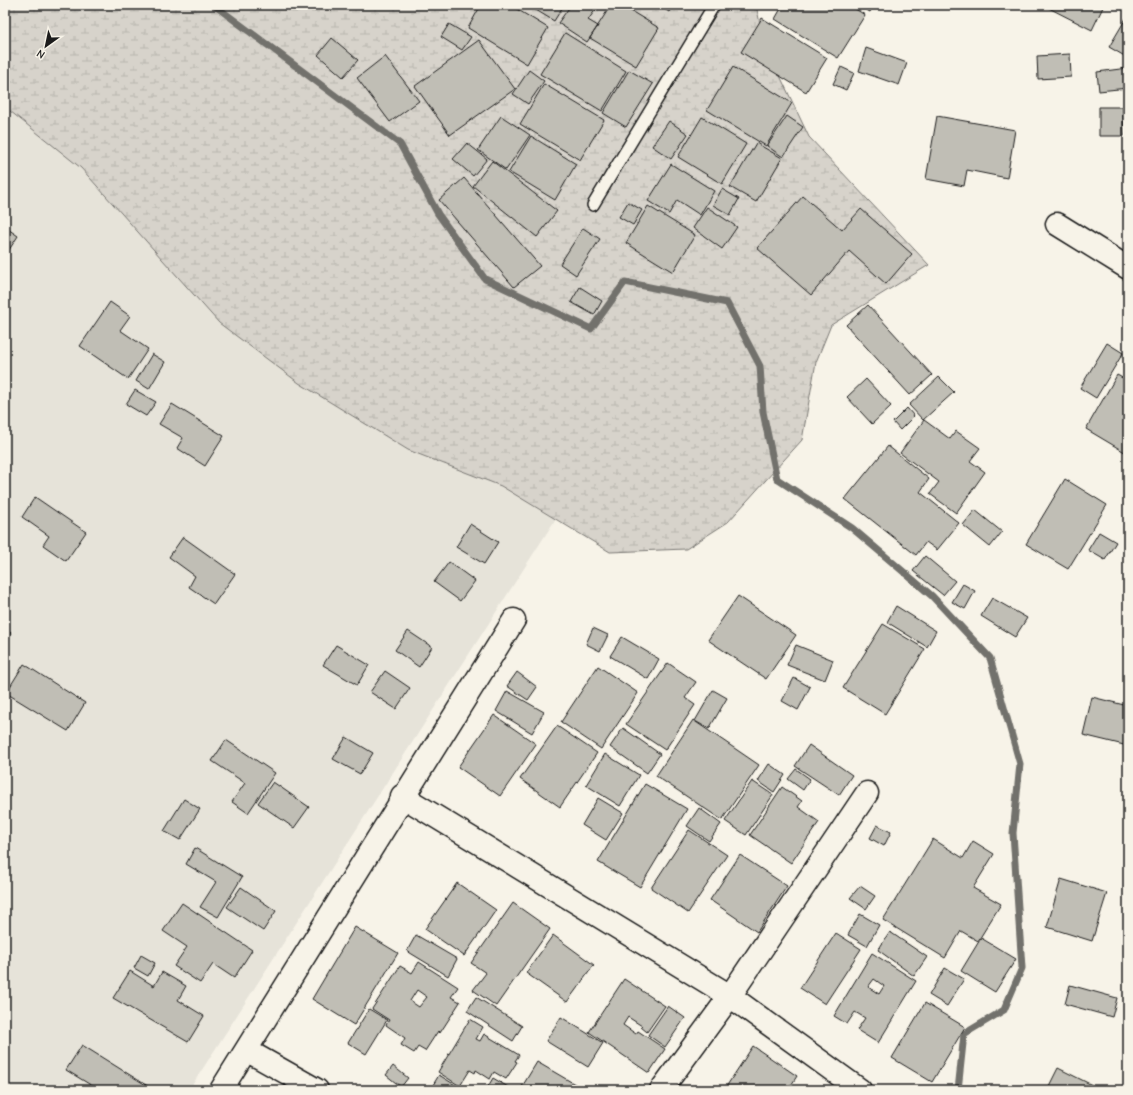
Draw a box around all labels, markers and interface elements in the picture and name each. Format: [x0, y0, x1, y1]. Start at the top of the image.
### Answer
north arrow [26, 26, 66, 66]
text: N [34, 47, 47, 61]

